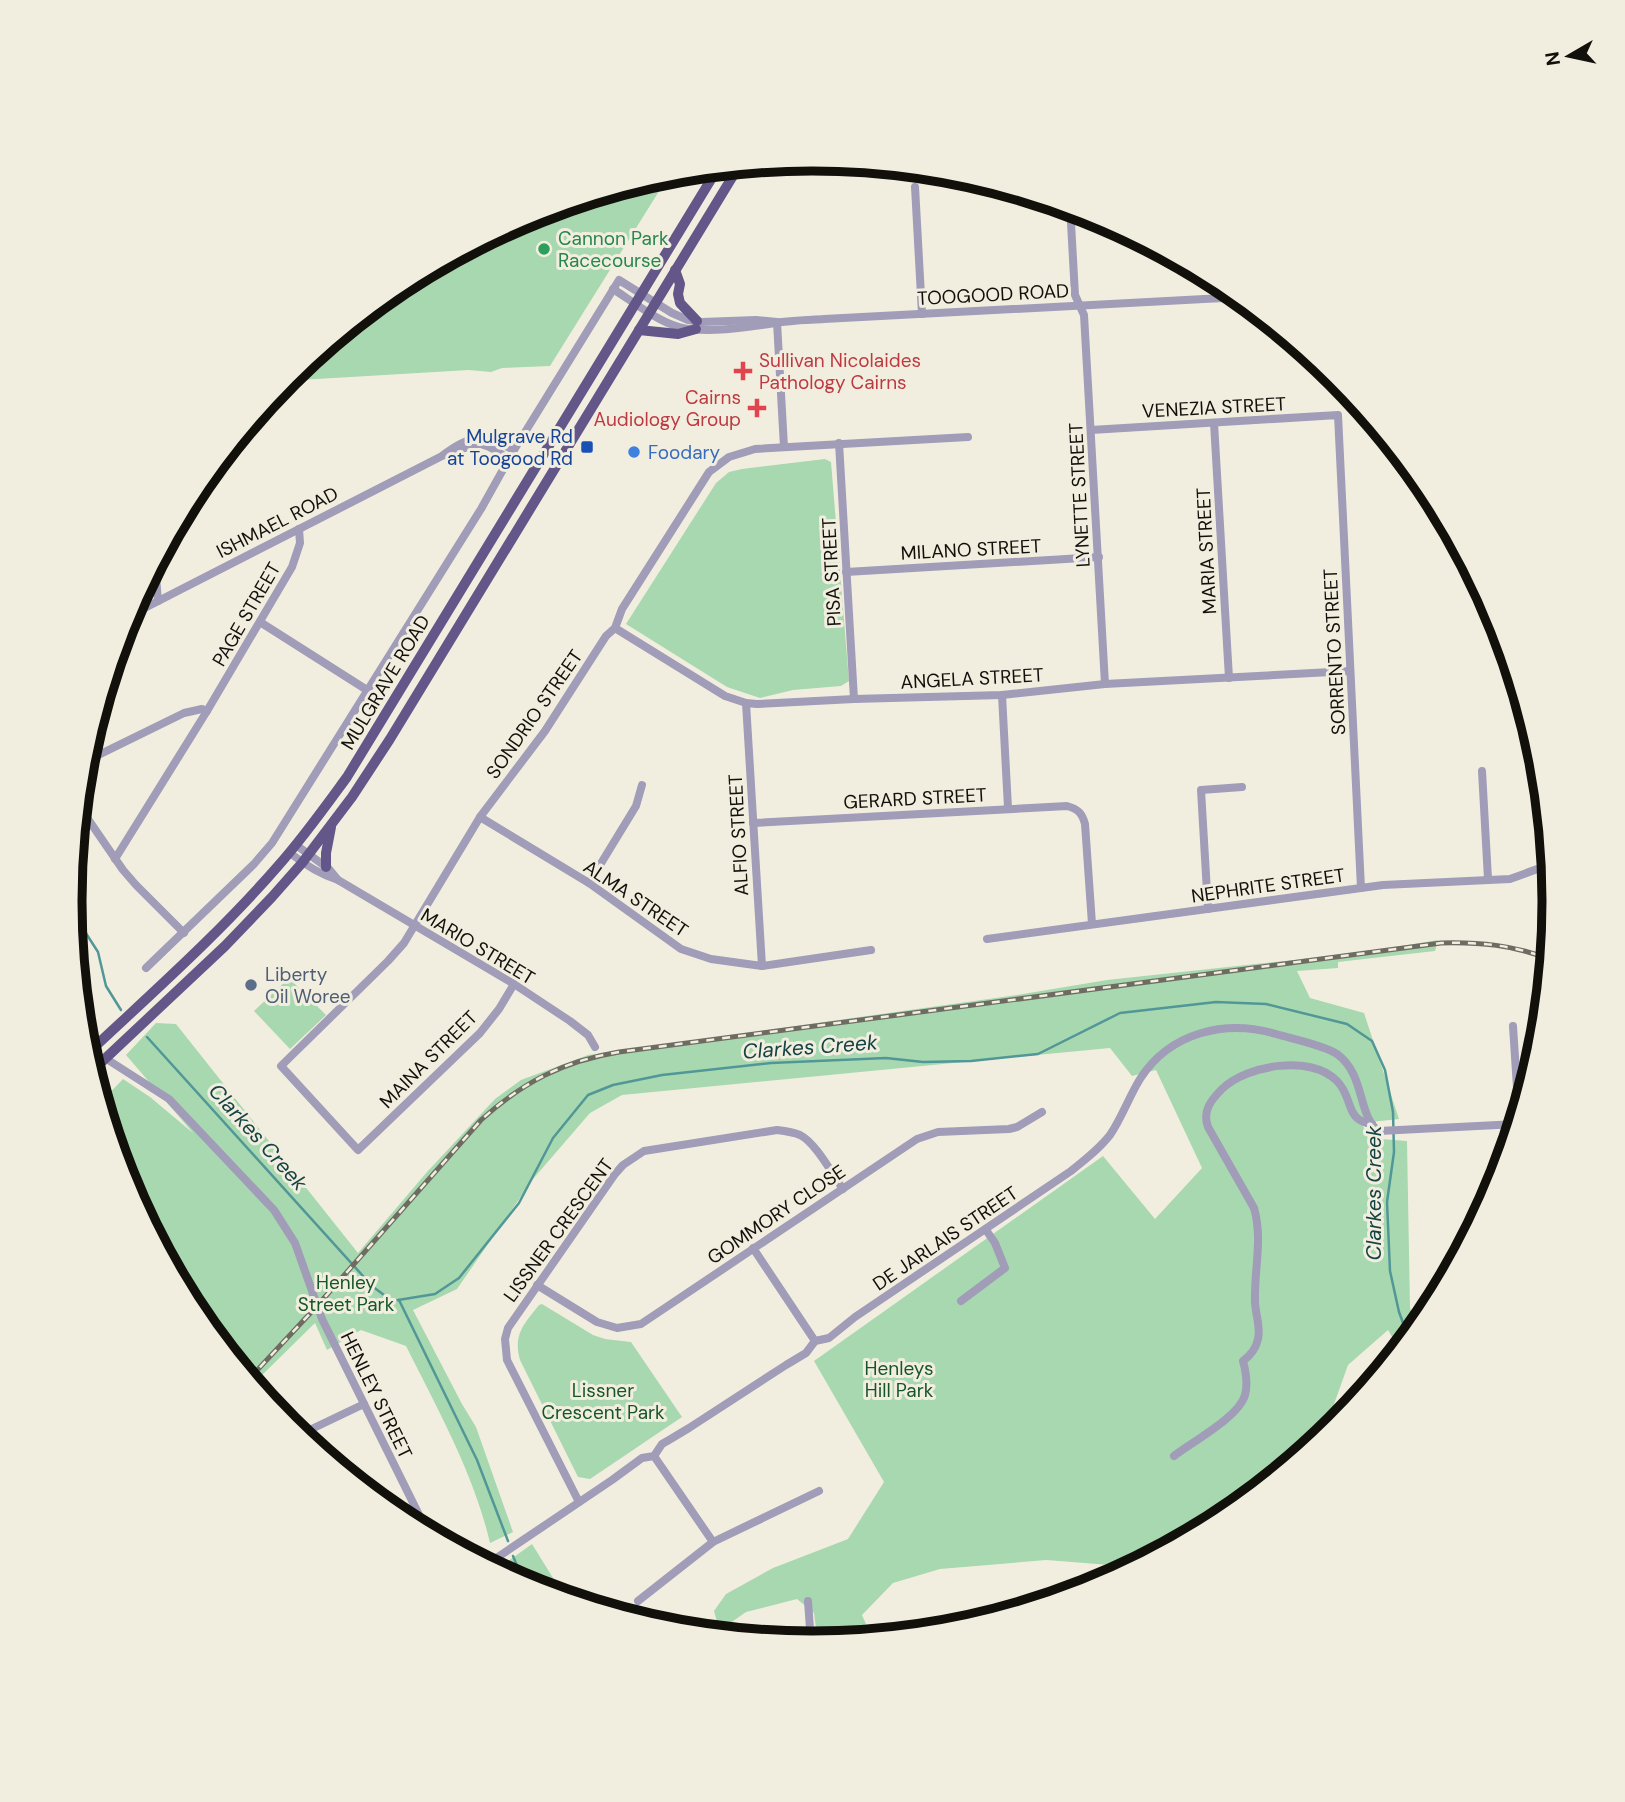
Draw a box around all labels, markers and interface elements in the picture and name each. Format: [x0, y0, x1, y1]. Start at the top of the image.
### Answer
north arrow [1534, 21, 1604, 91]
text: N [1539, 50, 1566, 67]
place label: Cannon Park Racecourse [558, 226, 669, 273]
marker: Cannon Park Racecourse [536, 241, 552, 257]
street label: TOOGOOD ROAD [916, 278, 1070, 311]
place label: Sullivan Nicolaides Pathology Cairns [759, 348, 921, 395]
marker: Sullivan Nicolaides Pathology Cairns [733, 361, 753, 381]
place label: Cairns Audiology Group [594, 385, 741, 432]
street label: VENEZIA STREET [1141, 391, 1287, 424]
marker: Cairns Audiology Group [747, 398, 767, 418]
street label: LYNETTE STREET [1063, 422, 1096, 568]
place label: Mulgrave Rd at Toogood Rd [447, 424, 573, 471]
marker: Mulgrave Rd at Toogood Rd [579, 439, 595, 455]
place label: Foodary [648, 440, 721, 465]
marker: Foodary [626, 444, 642, 460]
street label: ISHMAEL ROAD [212, 481, 342, 564]
street label: MARIA STREET [1191, 487, 1222, 615]
street label: PISA STREET [816, 517, 847, 627]
street label: MILANO STREET [900, 533, 1042, 566]
street label: PAGE STREET [207, 557, 286, 671]
street label: SORRENTO STREET [1318, 568, 1351, 736]
street label: MULGRAVE ROAD [335, 610, 436, 754]
street label: SONDRIO STREET [481, 645, 588, 784]
street label: ANGELA STREET [900, 662, 1045, 695]
street label: ALFIO STREET [723, 773, 754, 896]
street label: GERARD STREET [843, 782, 988, 815]
street label: ALMA STREET [579, 854, 693, 943]
street label: NEPHRITE STREET [1190, 862, 1347, 909]
street label: MARIO STREET [416, 903, 540, 991]
place label: Liberty Oil Woree [265, 962, 351, 1009]
marker: Liberty Oil Woree [243, 977, 259, 993]
street label: MAINA STREET [374, 1005, 483, 1114]
water label: Clarkes Creek [742, 1028, 879, 1066]
water label: Clarkes Creek [202, 1077, 314, 1197]
water label: Clarkes Creek [1360, 1125, 1388, 1261]
street label: LISSNER CRESCENT [498, 1153, 619, 1307]
street label: GOMMORY CLOSE [702, 1159, 850, 1270]
street label: DE JARLAIS STREET [868, 1180, 1023, 1296]
park label: Henley Street Park [298, 1270, 395, 1317]
street label: HENLEY STREET [335, 1328, 418, 1463]
park label: Henleys Hill Park [865, 1356, 934, 1403]
park label: Lissner Crescent Park [541, 1378, 665, 1425]

